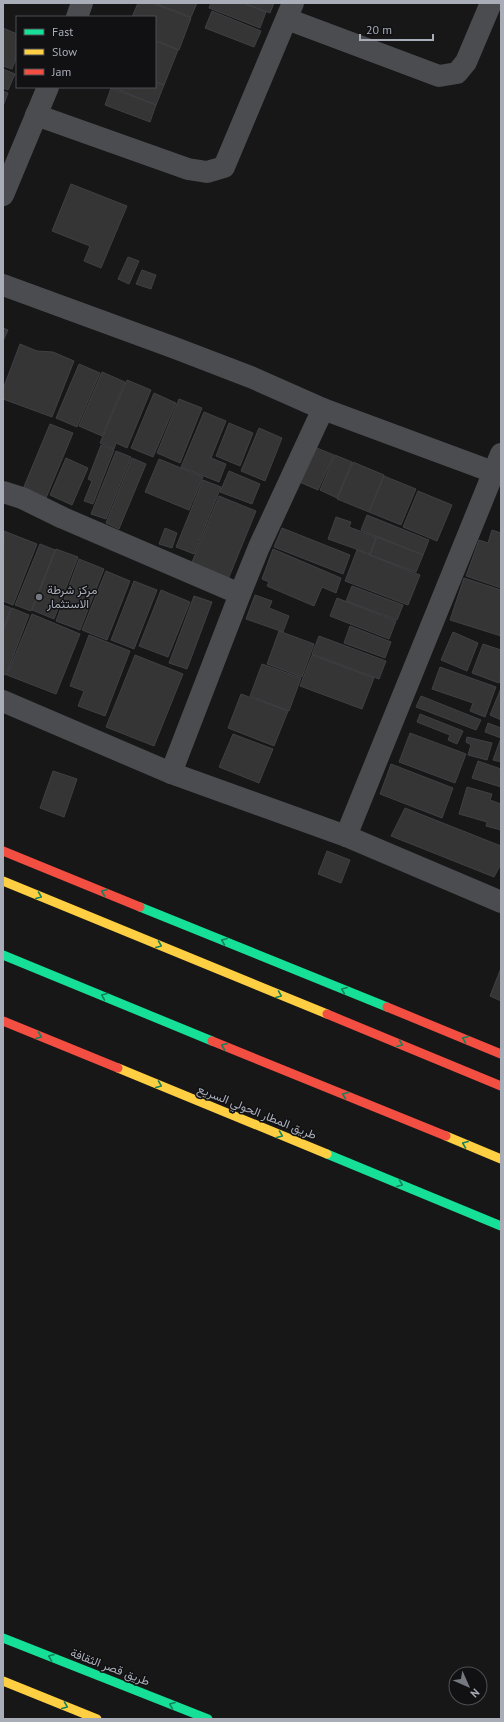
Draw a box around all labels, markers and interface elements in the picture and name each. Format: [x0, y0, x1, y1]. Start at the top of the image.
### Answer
legend [16, 16, 156, 88]
scale bar [360, 16, 433, 42]
text: 20 m [366, 22, 392, 37]
text: Fast [52, 24, 73, 39]
text: Slow [52, 44, 77, 59]
text: Jam [51, 64, 71, 79]
place label: مركز شرطة الاستثمار [46, 582, 97, 612]
marker: مركز شرطة الاستثمار [34, 592, 44, 602]
one-way arrow [100, 889, 108, 897]
one-way arrow [36, 891, 43, 899]
one-way arrow [221, 938, 229, 946]
one-way arrow [156, 941, 163, 949]
one-way arrow [341, 987, 349, 995]
one-way arrow [276, 990, 283, 998]
one-way arrow [100, 993, 107, 1001]
one-way arrow [36, 1031, 43, 1039]
one-way arrow [461, 1036, 469, 1044]
one-way arrow [396, 1040, 403, 1048]
one-way arrow [221, 1042, 228, 1050]
one-way arrow [156, 1081, 163, 1089]
street label: طريق المطار الحولي السريع [194, 1081, 319, 1145]
one-way arrow [341, 1091, 348, 1099]
one-way arrow [276, 1130, 283, 1138]
one-way arrow [461, 1140, 468, 1148]
one-way arrow [395, 1179, 403, 1187]
street label: طريق قصر الثقافة [68, 1644, 152, 1690]
one-way arrow [48, 1654, 55, 1662]
north arrow [448, 1666, 488, 1706]
text: N [468, 1686, 483, 1701]
one-way arrow [61, 1701, 69, 1709]
one-way arrow [169, 1701, 176, 1709]

